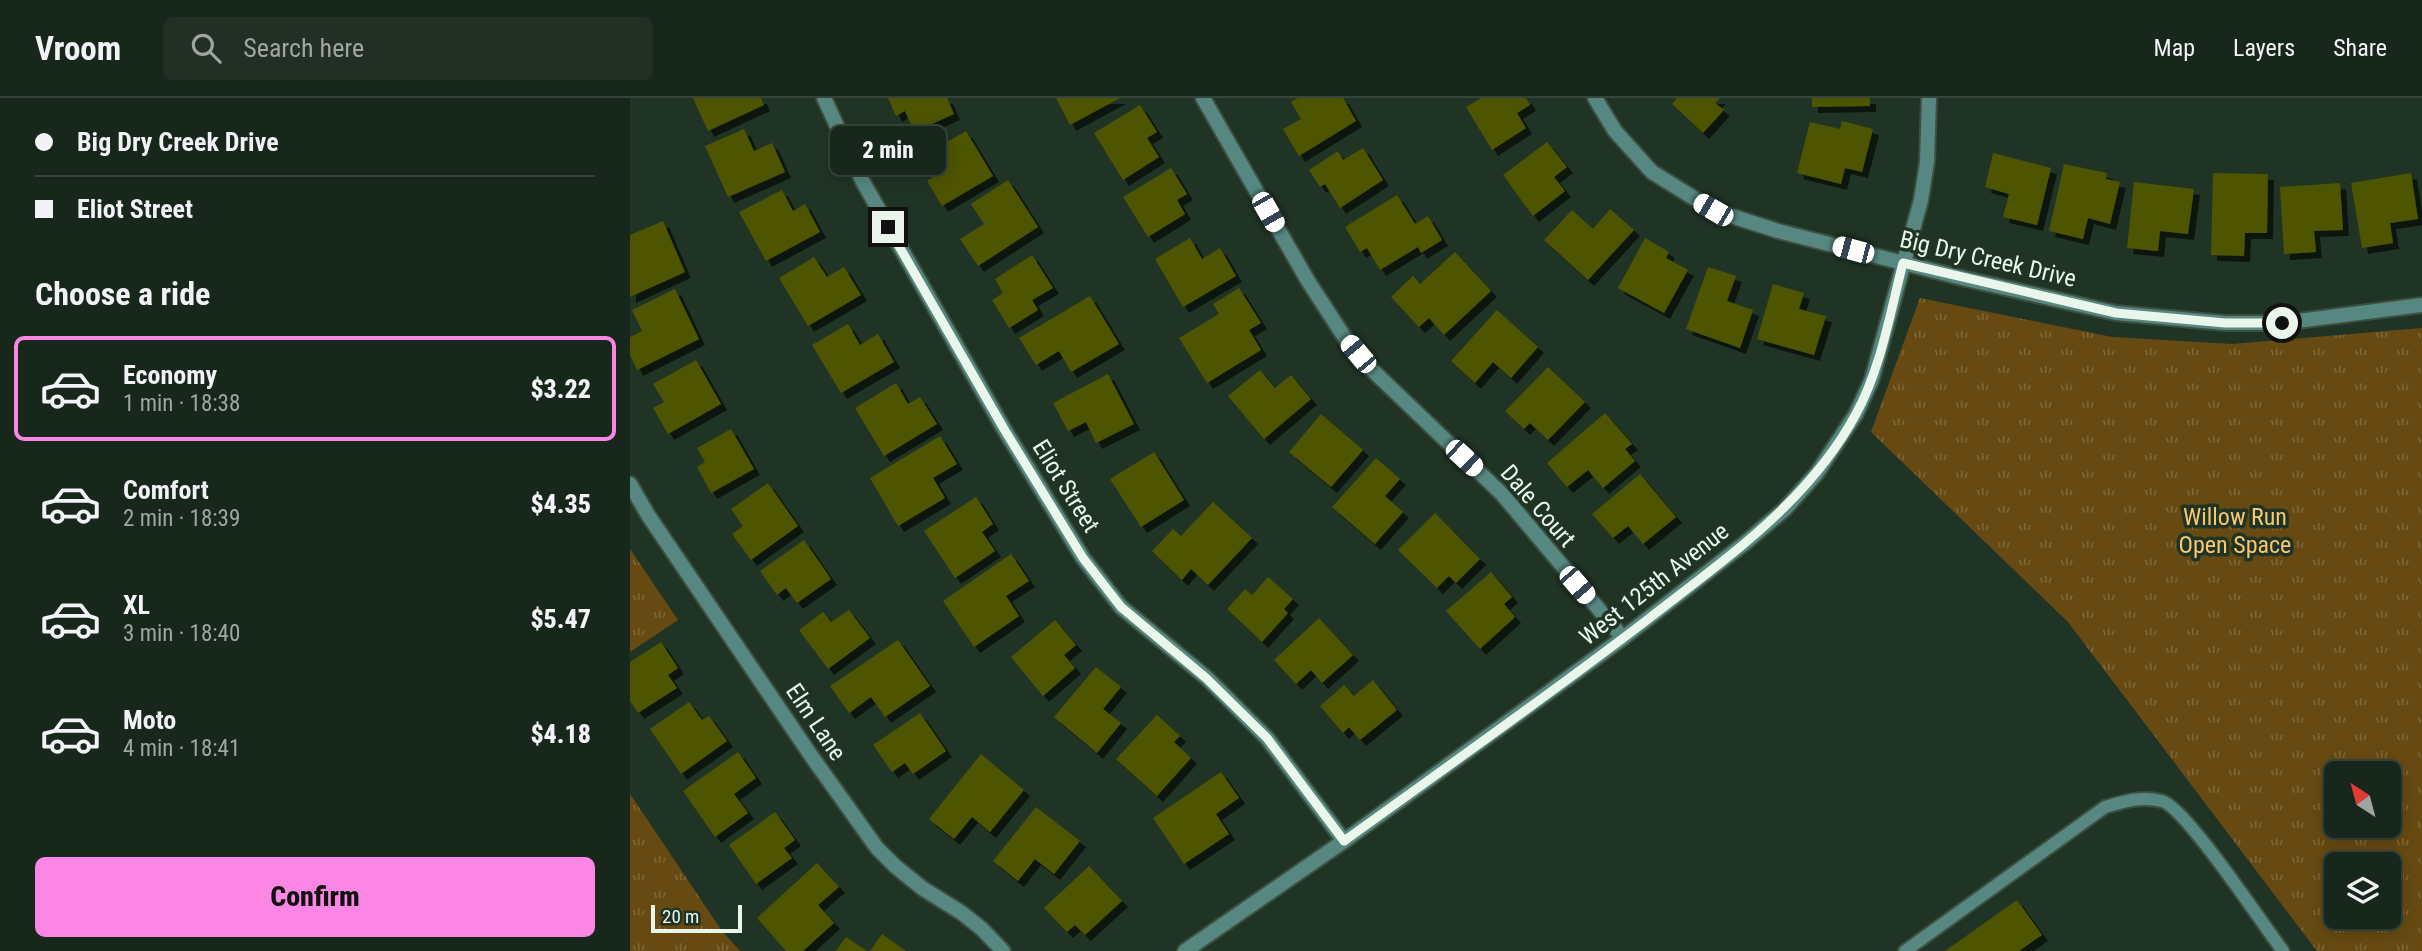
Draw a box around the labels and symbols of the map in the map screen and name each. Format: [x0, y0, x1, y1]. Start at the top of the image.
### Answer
callout: 2 min [830, 125, 946, 174]
car [1249, 189, 1288, 235]
car [1690, 190, 1737, 230]
route end [872, 211, 904, 243]
street label: Big Dry Creek Drive [1897, 225, 2079, 293]
car [1830, 234, 1877, 266]
route start [2266, 307, 2298, 339]
car [1337, 331, 1380, 377]
street label: Eliot Street [1027, 435, 1105, 537]
car [1442, 436, 1487, 480]
street label: Dale Court [1495, 459, 1581, 553]
park label: Willow Run Open Space [2179, 503, 2291, 559]
street label: West 125th Avenue [1574, 517, 1734, 651]
car [1556, 562, 1599, 608]
street label: Elm Lane [780, 678, 852, 766]
north arrow [2324, 761, 2401, 838]
scale bar [651, 902, 742, 934]

